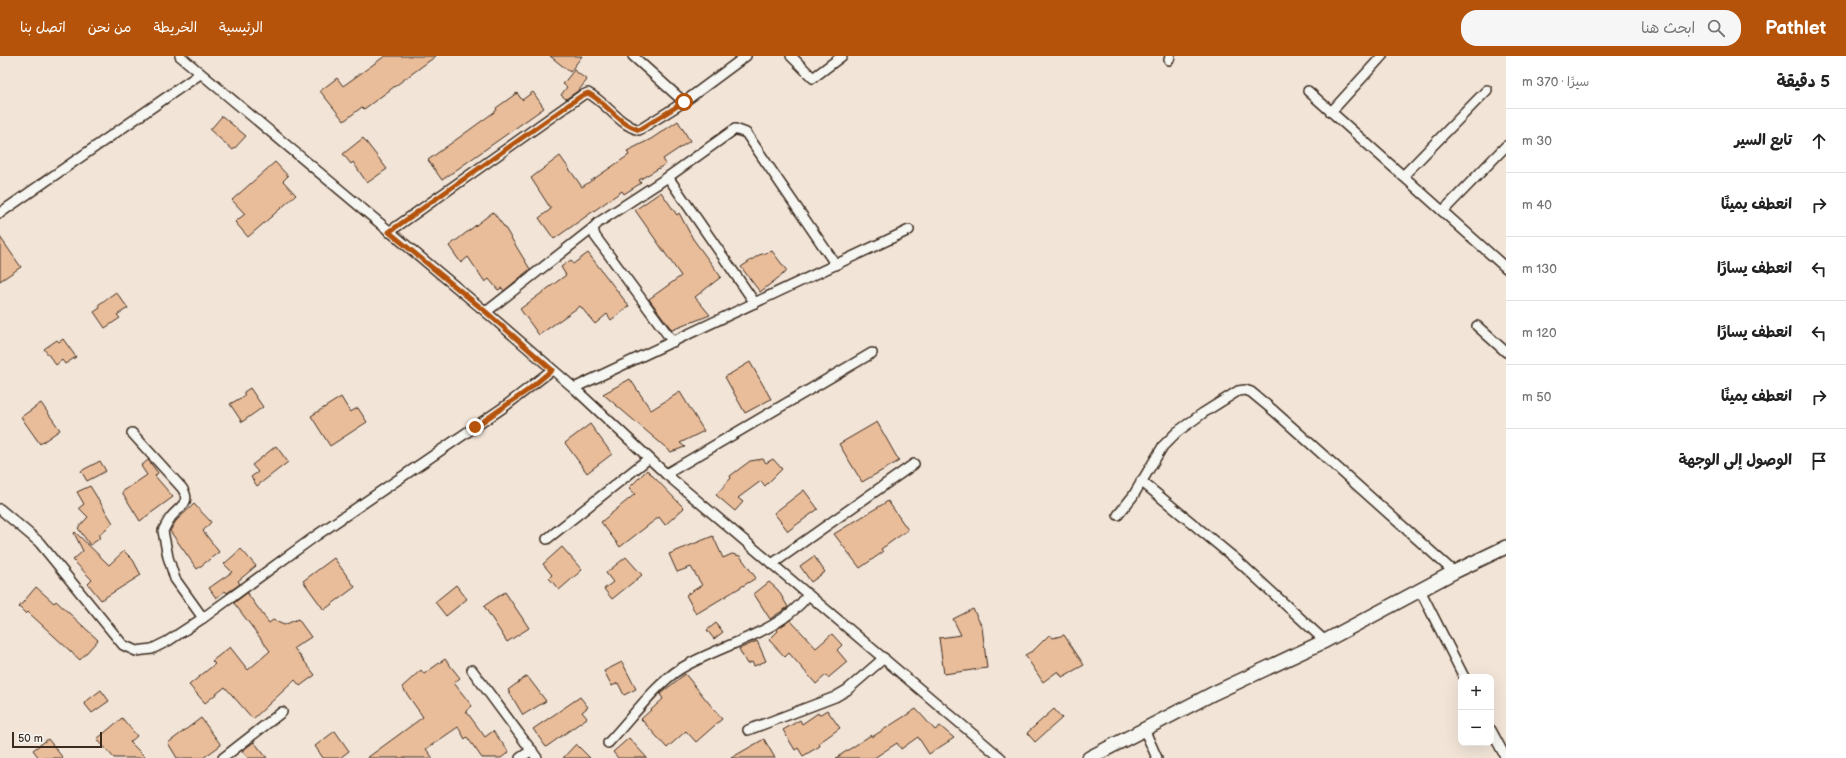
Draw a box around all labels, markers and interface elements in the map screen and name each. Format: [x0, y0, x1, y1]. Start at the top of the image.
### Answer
search box [1461, 10, 1741, 46]
icon: search [1705, 17, 1727, 39]
text: Pathlet [1765, 17, 1826, 40]
text: اتصل بنا [20, 19, 66, 36]
text: من نحن [88, 19, 131, 36]
text: الخريطة [153, 19, 197, 36]
text: الرئيسية [219, 19, 263, 36]
text: ابحث هنا [1641, 19, 1695, 38]
text: 5 دقيقة [1776, 72, 1830, 92]
text: سيرًا · 370 m [1522, 74, 1589, 90]
route start [675, 93, 693, 111]
icon: ahead [1808, 130, 1830, 152]
text: تابع السير [1734, 131, 1792, 150]
text: 30 m [1522, 133, 1552, 149]
icon: right [1808, 194, 1830, 216]
text: انعطف يمينًا [1721, 195, 1792, 214]
text: 40 m [1522, 197, 1552, 213]
icon: left [1808, 258, 1830, 280]
text: انعطف يسارًا [1717, 259, 1792, 278]
text: 130 m [1522, 261, 1557, 277]
icon: left [1808, 322, 1830, 344]
text: انعطف يسارًا [1717, 323, 1792, 342]
text: 120 m [1522, 325, 1557, 341]
icon: right [1808, 386, 1830, 408]
text: انعطف يمينًا [1721, 387, 1792, 406]
text: 50 m [1522, 389, 1551, 405]
route end [466, 418, 484, 436]
icon: arrive [1808, 450, 1830, 472]
text: الوصول إلى الوجهة [1678, 451, 1792, 470]
map controls [1458, 674, 1494, 746]
button: + [1458, 674, 1494, 710]
button: − [1458, 710, 1494, 746]
scale bar [12, 730, 102, 749]
text: 50 m [18, 732, 43, 745]

